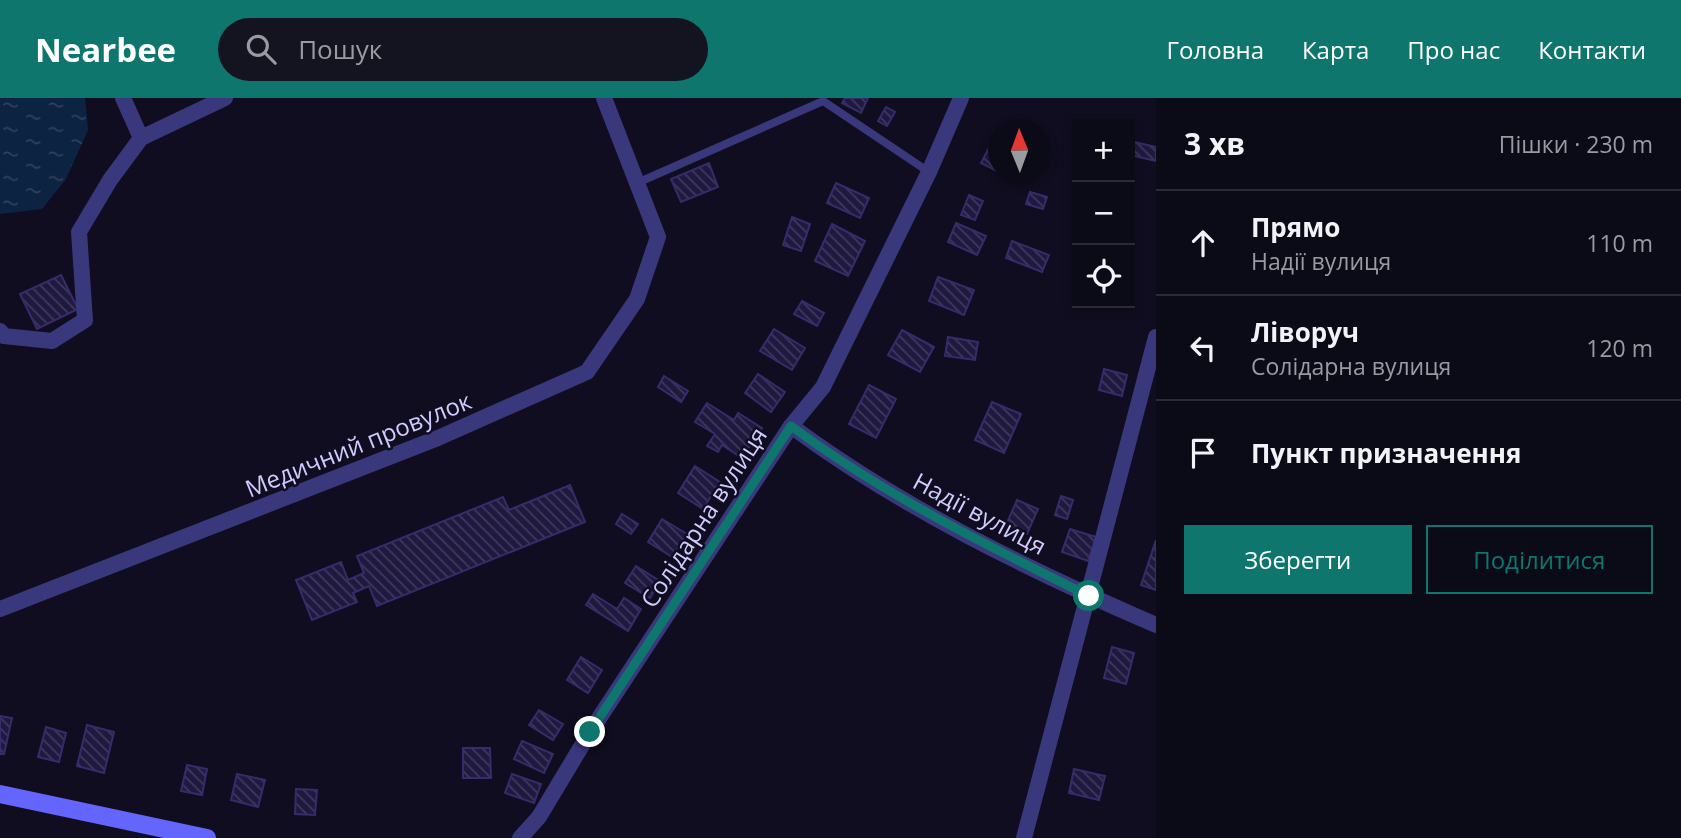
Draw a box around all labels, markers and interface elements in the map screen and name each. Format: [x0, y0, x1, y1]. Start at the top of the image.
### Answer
search box [218, 18, 708, 81]
text: Nearbee [35, 27, 176, 72]
icon: search [242, 30, 280, 68]
text: Пошук [298, 31, 382, 67]
text: Головна [1167, 33, 1264, 66]
text: Карта [1302, 33, 1369, 66]
text: Про нас [1407, 33, 1500, 66]
text: Контакти [1538, 33, 1646, 66]
north arrow [988, 119, 1051, 182]
map controls [1072, 119, 1135, 308]
button: + [1072, 119, 1135, 182]
text: 3 хв [1184, 123, 1245, 164]
text: Пішки · 230 m [1499, 128, 1653, 160]
button: − [1072, 182, 1135, 245]
text: Прямо [1251, 209, 1340, 245]
icon: ahead [1184, 224, 1222, 262]
text: 110 m [1586, 227, 1653, 259]
button: locate [1072, 245, 1135, 308]
text: Надії вулиця [1251, 245, 1391, 277]
text: Ліворуч [1251, 314, 1359, 350]
icon: left [1184, 329, 1222, 367]
text: 120 m [1586, 332, 1653, 364]
text: Солідарна вулиця [1251, 350, 1451, 382]
street label: Медичний провулок [240, 383, 476, 504]
street label: Солідарна вулиця [632, 420, 774, 614]
icon: arrive [1184, 434, 1222, 472]
text: Пункт призначення [1251, 435, 1521, 471]
street label: Надії вулиця [908, 464, 1052, 562]
button: Зберегти [1184, 525, 1412, 594]
button: Поділитися [1426, 525, 1653, 594]
route start [1073, 580, 1104, 611]
route end [574, 716, 605, 747]

